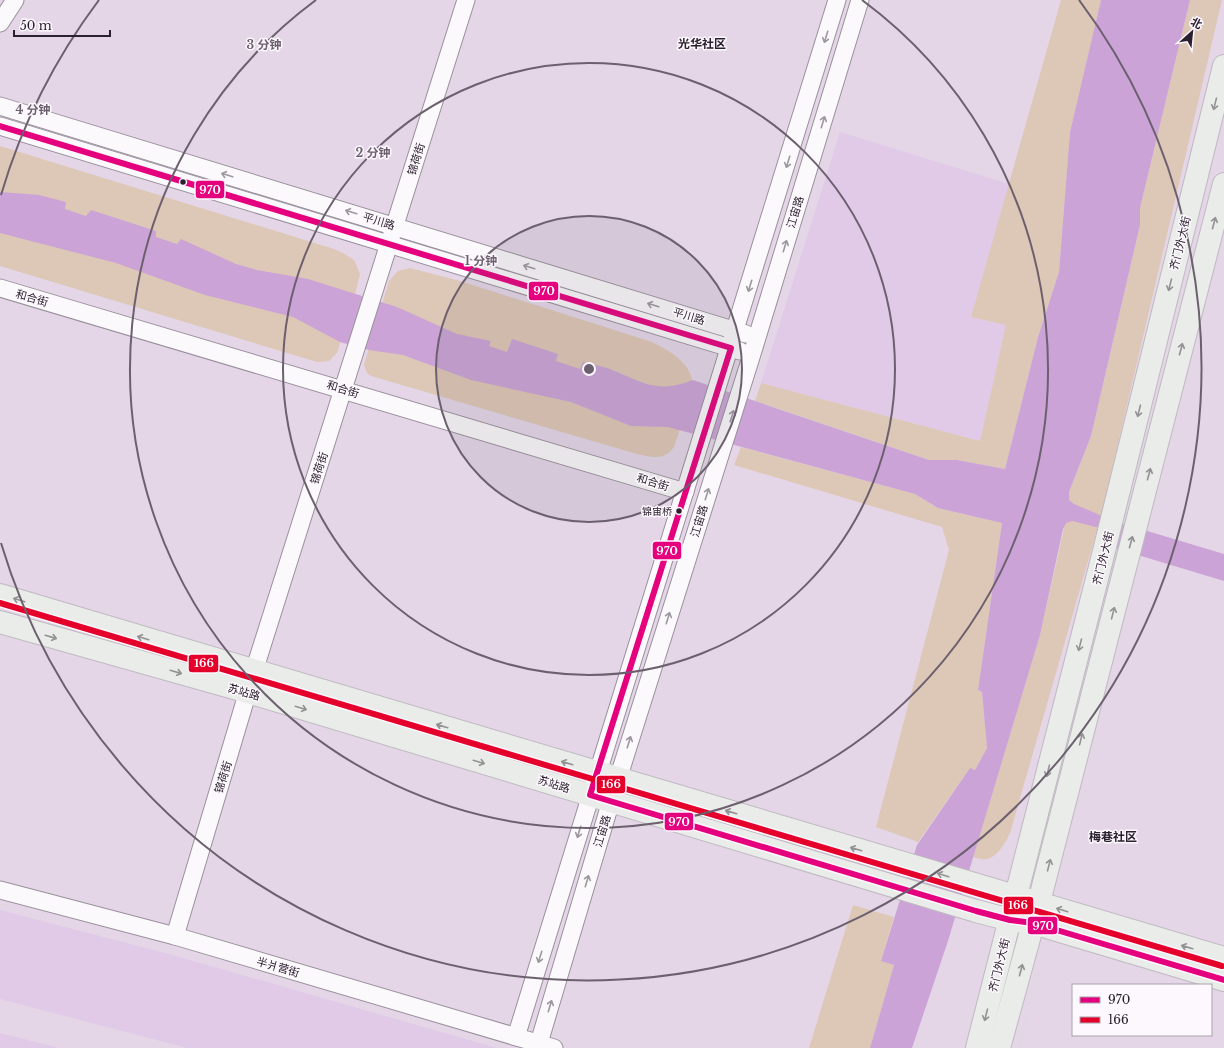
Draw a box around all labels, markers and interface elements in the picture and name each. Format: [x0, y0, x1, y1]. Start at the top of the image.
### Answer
scale bar [14, 12, 110, 38]
north arrow [1172, 12, 1212, 52]
text: 北 [1188, 14, 1205, 32]
text: 50 m [20, 18, 52, 33]
one-way arrow [822, 31, 829, 44]
district label: 光华社区 [678, 36, 726, 51]
text: 3 分钟 [247, 37, 281, 52]
one-way arrow [1210, 97, 1218, 110]
text: 4 分钟 [15, 102, 51, 117]
one-way arrow [820, 116, 827, 129]
street label: 锦荷街 [404, 141, 428, 177]
text: 2 分钟 [355, 145, 391, 160]
one-way arrow [784, 155, 791, 168]
one-way arrow [220, 171, 233, 178]
unlabelled marker [178, 177, 188, 187]
line badge: 970 [195, 180, 225, 199]
text: 970 [199, 183, 221, 197]
street label: 江宙路 [783, 194, 807, 230]
one-way arrow [345, 208, 357, 216]
street label: 平川路 [361, 209, 397, 233]
street label: 齐门外大街 [1167, 215, 1193, 271]
one-way arrow [1211, 216, 1218, 229]
one-way arrow [782, 240, 789, 253]
text: 1 分钟 [465, 253, 497, 268]
one-way arrow [523, 263, 536, 270]
one-way arrow [1166, 278, 1173, 291]
one-way arrow [746, 279, 753, 292]
line badge: 970 [528, 281, 559, 301]
text: 970 [533, 284, 555, 298]
street label: 和合街 [14, 287, 50, 309]
one-way arrow [647, 301, 660, 308]
street label: 平川路 [671, 304, 707, 328]
one-way arrow [1178, 342, 1186, 355]
centre of rings [582, 362, 596, 376]
street label: 和合街 [325, 377, 361, 401]
one-way arrow [1134, 404, 1142, 417]
one-way arrow [729, 409, 736, 422]
street label: 锦荷街 [307, 450, 331, 486]
one-way arrow [1145, 468, 1153, 481]
street label: 和合街 [635, 470, 671, 494]
one-way arrow [704, 488, 712, 500]
street label: 江宙路 [687, 503, 711, 539]
place label: 锦宙桥 [642, 505, 672, 518]
marker: 锦宙桥 [674, 506, 684, 516]
street label: 齐门外大街 [1090, 530, 1116, 586]
one-way arrow [1128, 535, 1135, 548]
line badge: 970 [652, 541, 682, 560]
text: 970 [656, 544, 678, 558]
one-way arrow [12, 596, 25, 603]
one-way arrow [1109, 606, 1117, 619]
one-way arrow [665, 612, 673, 624]
one-way arrow [44, 633, 57, 641]
one-way arrow [137, 634, 150, 641]
one-way arrow [1076, 639, 1084, 652]
line badge: 166 [188, 654, 219, 673]
text: 166 [194, 656, 214, 670]
one-way arrow [169, 669, 182, 676]
street label: 苏站路 [226, 681, 262, 703]
one-way arrow [294, 705, 307, 712]
one-way arrow [436, 722, 449, 729]
one-way arrow [1077, 732, 1085, 745]
one-way arrow [626, 736, 634, 748]
street label: 锦荷街 [211, 759, 235, 795]
one-way arrow [472, 759, 485, 766]
one-way arrow [561, 759, 574, 766]
one-way arrow [1044, 765, 1052, 778]
street label: 苏站路 [536, 772, 572, 796]
line badge: 166 [596, 775, 626, 794]
text: 166 [601, 777, 621, 791]
one-way arrow [725, 808, 738, 815]
line badge: 970 [664, 812, 694, 831]
street label: 江宙路 [590, 813, 614, 849]
text: 970 [668, 815, 690, 829]
one-way arrow [574, 826, 582, 838]
district label: 梅巷社区 [1089, 829, 1137, 844]
one-way arrow [849, 845, 862, 852]
one-way arrow [1045, 858, 1053, 871]
one-way arrow [936, 871, 949, 878]
one-way arrow [584, 875, 591, 888]
line badge: 166 [1003, 896, 1034, 915]
text: 166 [1008, 898, 1028, 912]
one-way arrow [1056, 905, 1068, 913]
line badge: 970 [1027, 916, 1058, 935]
text: 970 [1032, 919, 1054, 933]
street label: 齐门外大街 [986, 937, 1012, 993]
one-way arrow [1180, 943, 1193, 950]
one-way arrow [536, 950, 543, 963]
street label: 半爿营街 [255, 954, 301, 980]
one-way arrow [1017, 964, 1025, 977]
legend [1072, 984, 1212, 1036]
text: 970 [1108, 992, 1130, 1007]
one-way arrow [547, 1000, 554, 1013]
one-way arrow [982, 1008, 989, 1021]
text: 166 [1108, 1012, 1129, 1027]

